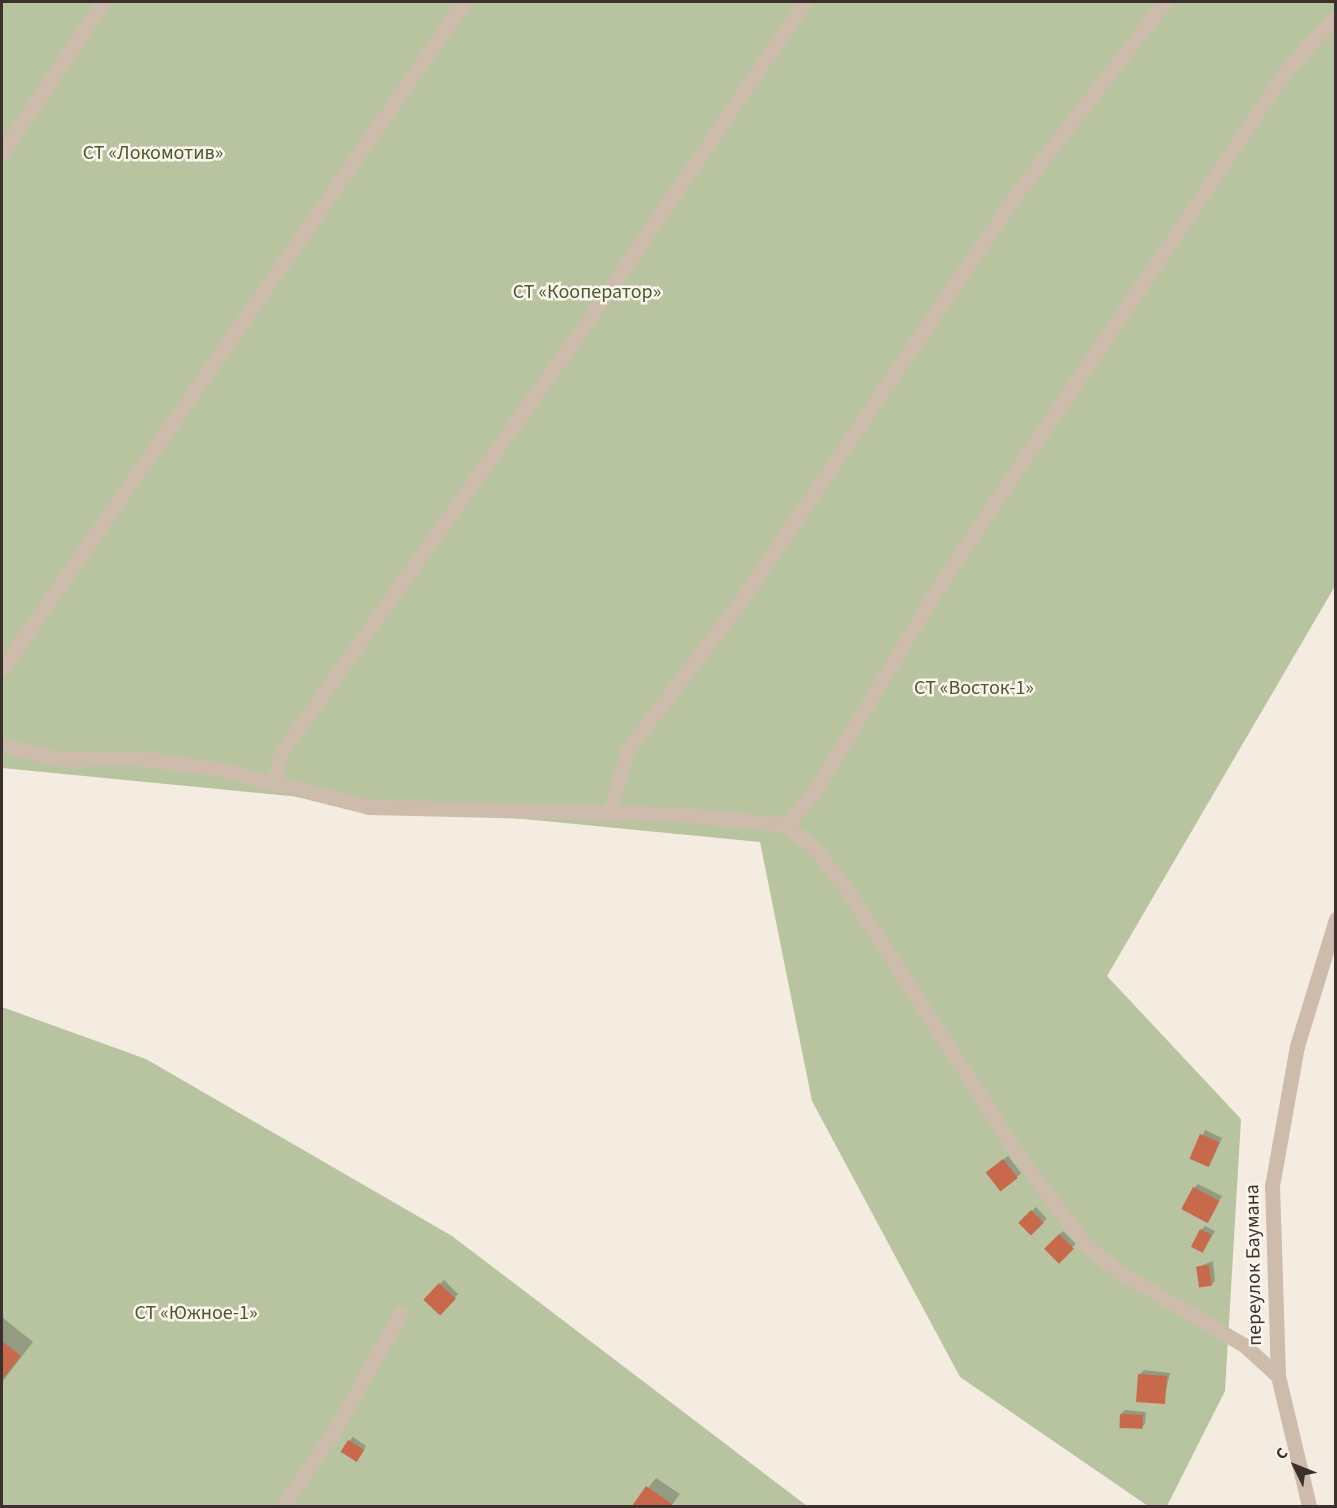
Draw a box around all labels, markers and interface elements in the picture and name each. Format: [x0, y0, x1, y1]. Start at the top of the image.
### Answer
park label: СТ «Локомотив» [83, 141, 223, 165]
park label: СТ «Кооператор» [513, 280, 661, 304]
park label: СТ «Восток-1» [914, 676, 1034, 700]
street label: переулок Баумана [1241, 1184, 1267, 1346]
park label: СТ «Южное-1» [134, 1301, 258, 1325]
north arrow [1265, 1436, 1325, 1496]
text: С [1271, 1443, 1293, 1465]

